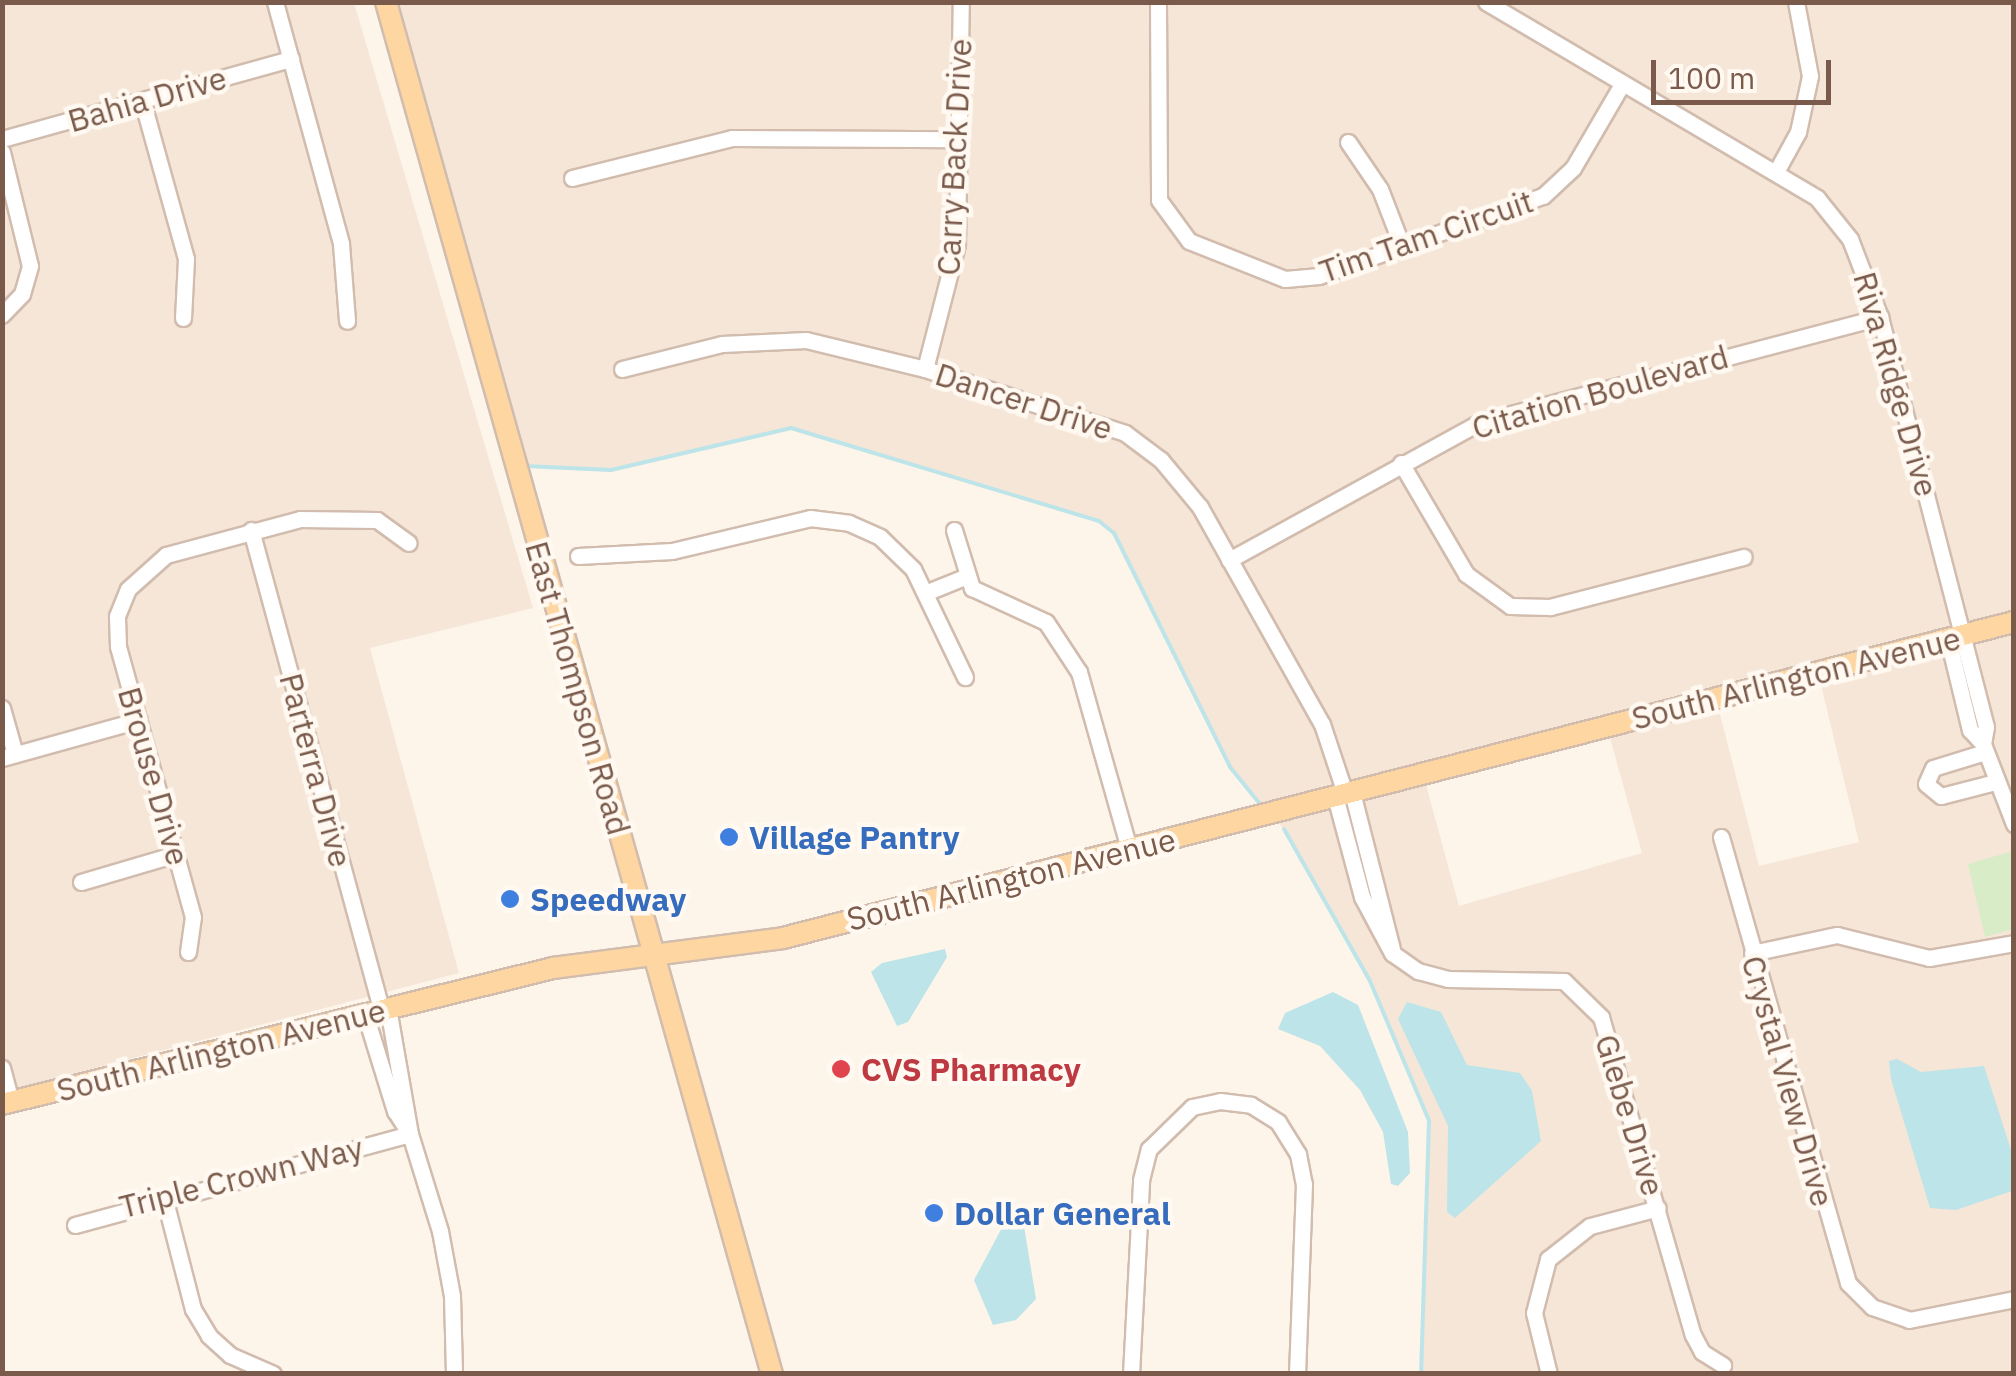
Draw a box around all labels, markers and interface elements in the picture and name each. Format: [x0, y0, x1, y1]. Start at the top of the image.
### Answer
street label: Carry Back Drive [929, 38, 979, 276]
scale bar [1656, 40, 1836, 102]
street label: Bahia Drive [63, 58, 231, 140]
text: 100 m [1668, 58, 1755, 97]
street label: Tim Tam Circuit [1314, 181, 1538, 291]
street label: Riva Ridge Drive [1846, 267, 1946, 501]
street label: Citation Boulevard [1467, 337, 1733, 447]
street label: Dancer Drive [931, 354, 1117, 448]
street label: East Thompson Road [518, 537, 638, 839]
street label: South Arlington Avenue [1628, 619, 1964, 737]
street label: Parterra Drive [272, 669, 360, 871]
street label: Brouse Drive [110, 682, 198, 870]
place label: Village Pantry [749, 818, 960, 856]
street label: South Arlington Avenue [843, 820, 1179, 938]
marker: Village Pantry [718, 826, 740, 848]
place label: Speedway [530, 880, 686, 918]
marker: Speedway [499, 888, 521, 910]
street label: Crystal View Drive [1734, 951, 1842, 1211]
street label: South Arlington Avenue [53, 991, 389, 1109]
street label: Glebe Drive [1587, 1030, 1673, 1200]
place label: CVS Pharmacy [861, 1050, 1081, 1088]
marker: CVS Pharmacy [830, 1058, 852, 1080]
street label: Triple Crown Way [115, 1128, 367, 1226]
place label: Dollar General [954, 1194, 1171, 1232]
marker: Dollar General [923, 1202, 945, 1224]

